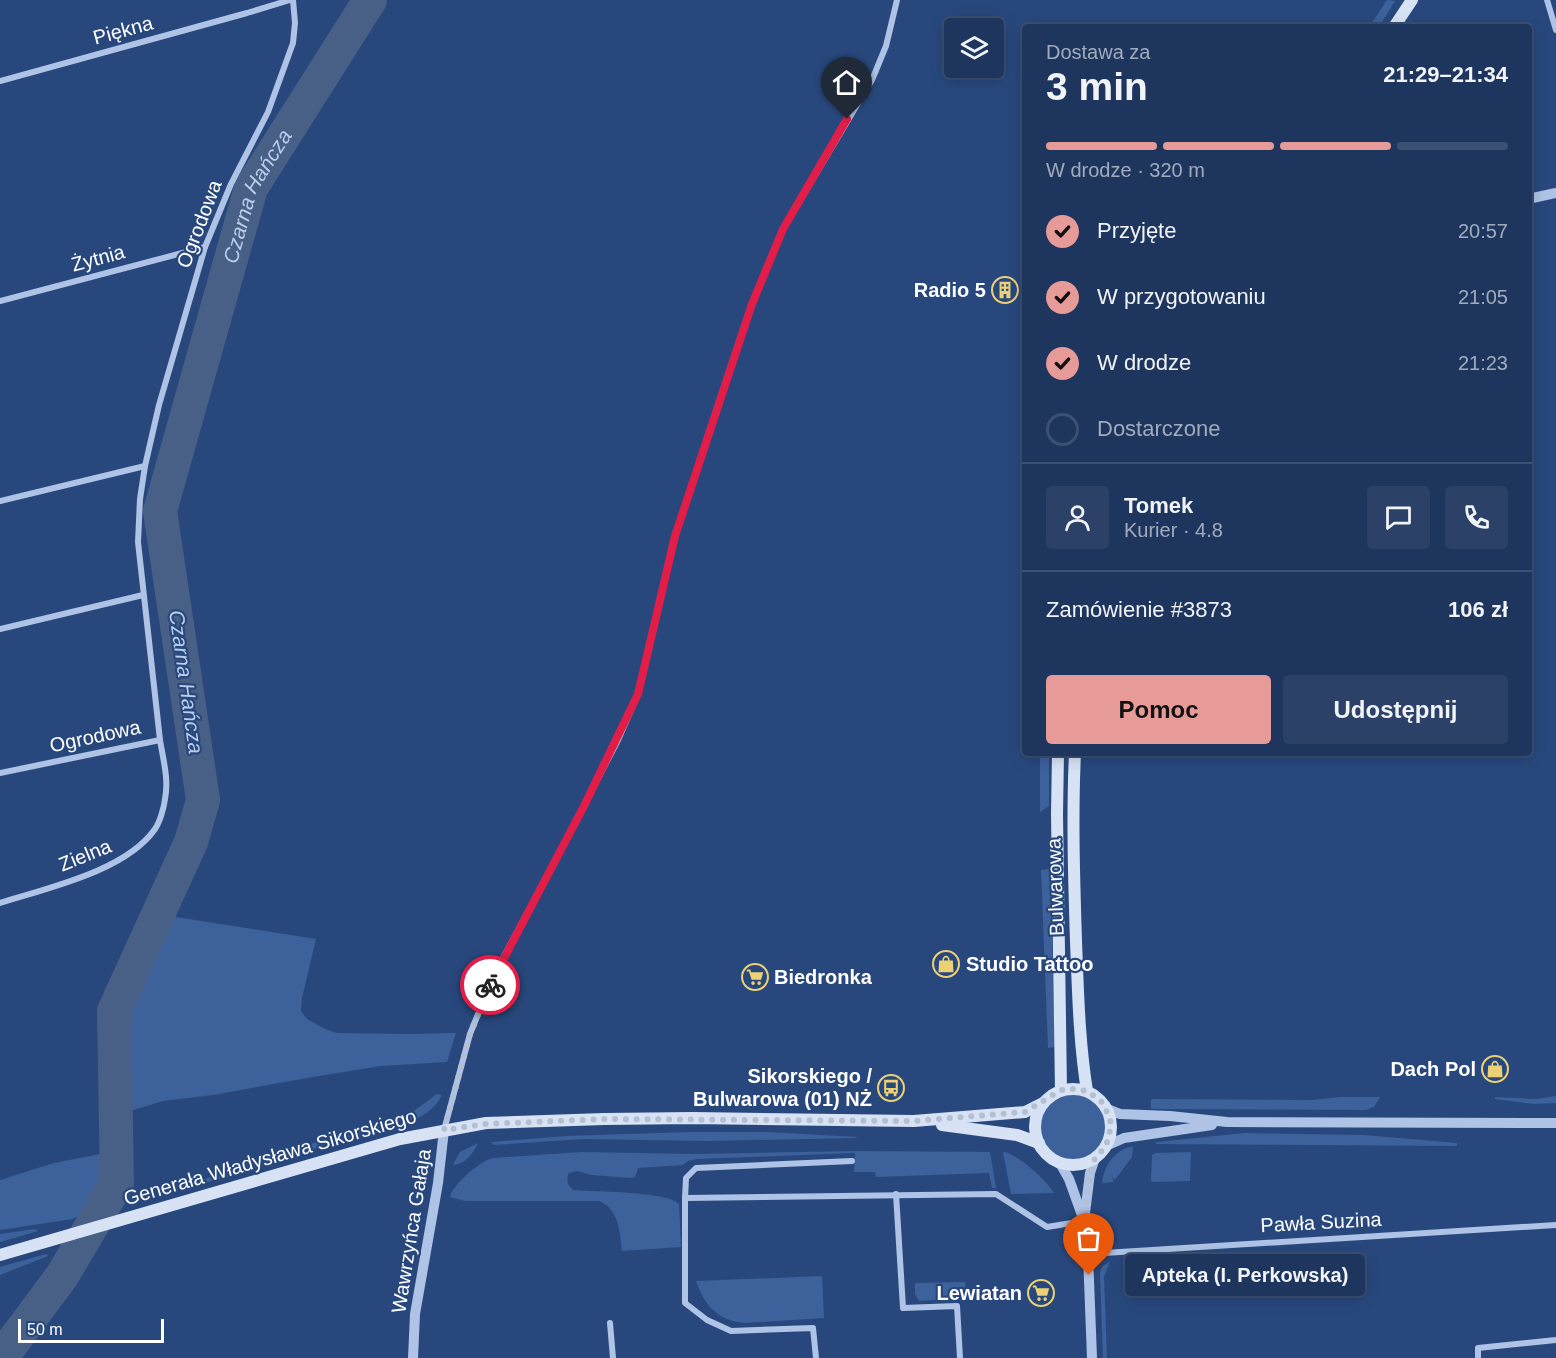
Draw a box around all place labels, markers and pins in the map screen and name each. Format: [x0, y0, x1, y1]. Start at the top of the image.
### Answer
pin [821, 57, 872, 119]
building icon: Radio 5 [990, 275, 1020, 305]
place label: Radio 5 [914, 279, 986, 301]
shop icon: Studio Tattoo [931, 949, 961, 979]
place label: Studio Tattoo [966, 953, 1093, 975]
supermarket icon: Biedronka [740, 962, 770, 992]
place label: Biedronka [774, 966, 873, 988]
shop icon: Dach Pol [1480, 1054, 1510, 1084]
place label: Dach Pol [1390, 1058, 1476, 1080]
place label: Sikorskiego / Bulwarowa (01) NŻ [693, 1065, 872, 1110]
bus stop icon: Sikorskiego / Bulwarowa (01) NŻ [876, 1073, 906, 1103]
pin [1063, 1213, 1114, 1275]
callout: Apteka (I. Perkowska) [1125, 1254, 1365, 1296]
supermarket icon: Lewiatan [1026, 1278, 1056, 1308]
place label: Lewiatan [936, 1282, 1022, 1304]

